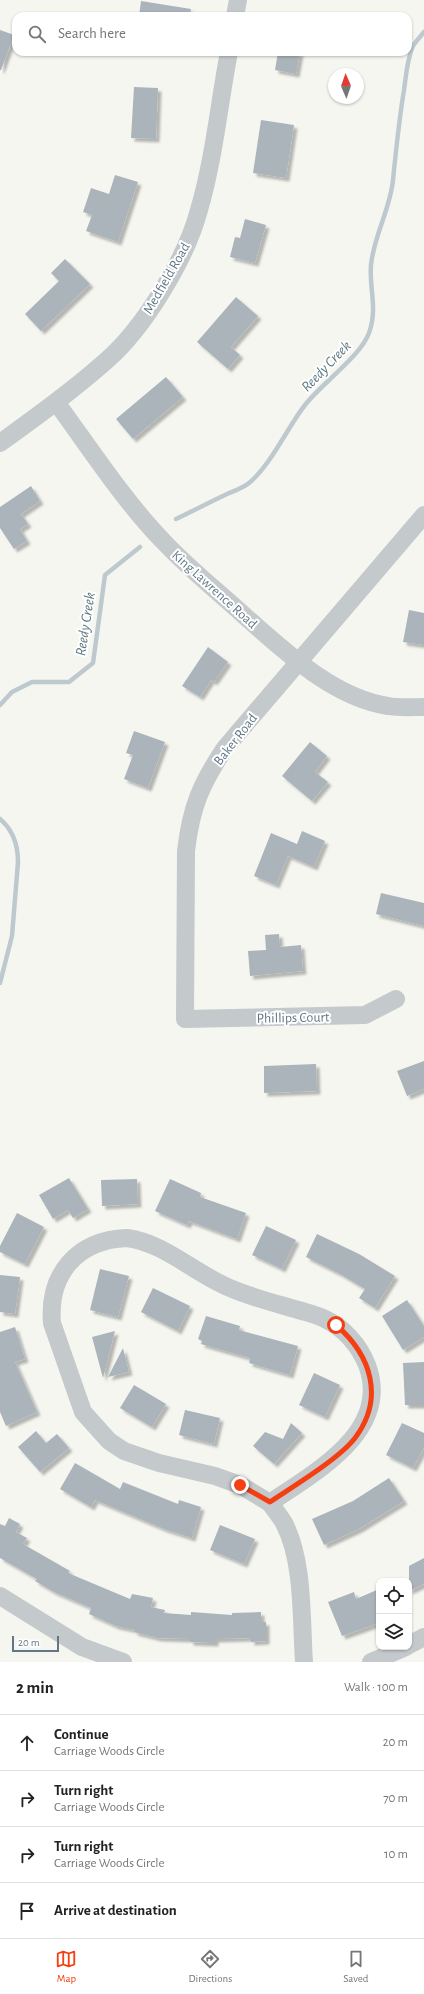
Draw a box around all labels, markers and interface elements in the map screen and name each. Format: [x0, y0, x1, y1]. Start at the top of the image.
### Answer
search box [12, 12, 412, 56]
icon: search [26, 23, 48, 45]
text: Search here [58, 26, 126, 41]
north arrow [328, 68, 364, 104]
street label: Medfield Road [141, 241, 193, 316]
water label: Reedy Creek [299, 338, 354, 395]
street label: King Lawrence Road [169, 548, 260, 631]
water label: Reedy Creek [73, 591, 98, 657]
street label: Baker Road [211, 711, 260, 768]
street label: Phillips Court [257, 1010, 330, 1026]
route start [327, 1316, 345, 1334]
route end [231, 1476, 249, 1494]
map controls [376, 1578, 412, 1650]
button: locate [376, 1578, 412, 1614]
button: layers [376, 1614, 412, 1650]
scale bar [12, 1634, 59, 1653]
text: 20 m [18, 1637, 39, 1648]
text: 2 min [16, 1679, 54, 1696]
text: Walk · 100 m [344, 1681, 408, 1694]
text: Continue [54, 1727, 109, 1742]
icon: ahead [16, 1732, 38, 1754]
text: 20 m [383, 1736, 408, 1749]
text: Carriage Woods Circle [54, 1745, 164, 1758]
text: Turn right [54, 1783, 113, 1798]
icon: right [16, 1788, 38, 1810]
text: 70 m [383, 1792, 408, 1805]
text: Carriage Woods Circle [54, 1801, 164, 1814]
text: Turn right [54, 1839, 113, 1854]
icon: right [16, 1844, 38, 1866]
text: 10 m [384, 1848, 408, 1861]
text: Carriage Woods Circle [54, 1857, 164, 1870]
icon: arrive [16, 1900, 38, 1922]
text: Arrive at destination [54, 1903, 177, 1918]
tab: Map [55, 1948, 77, 1985]
tab: Directions [188, 1948, 232, 1985]
tab: Saved [343, 1948, 368, 1985]

